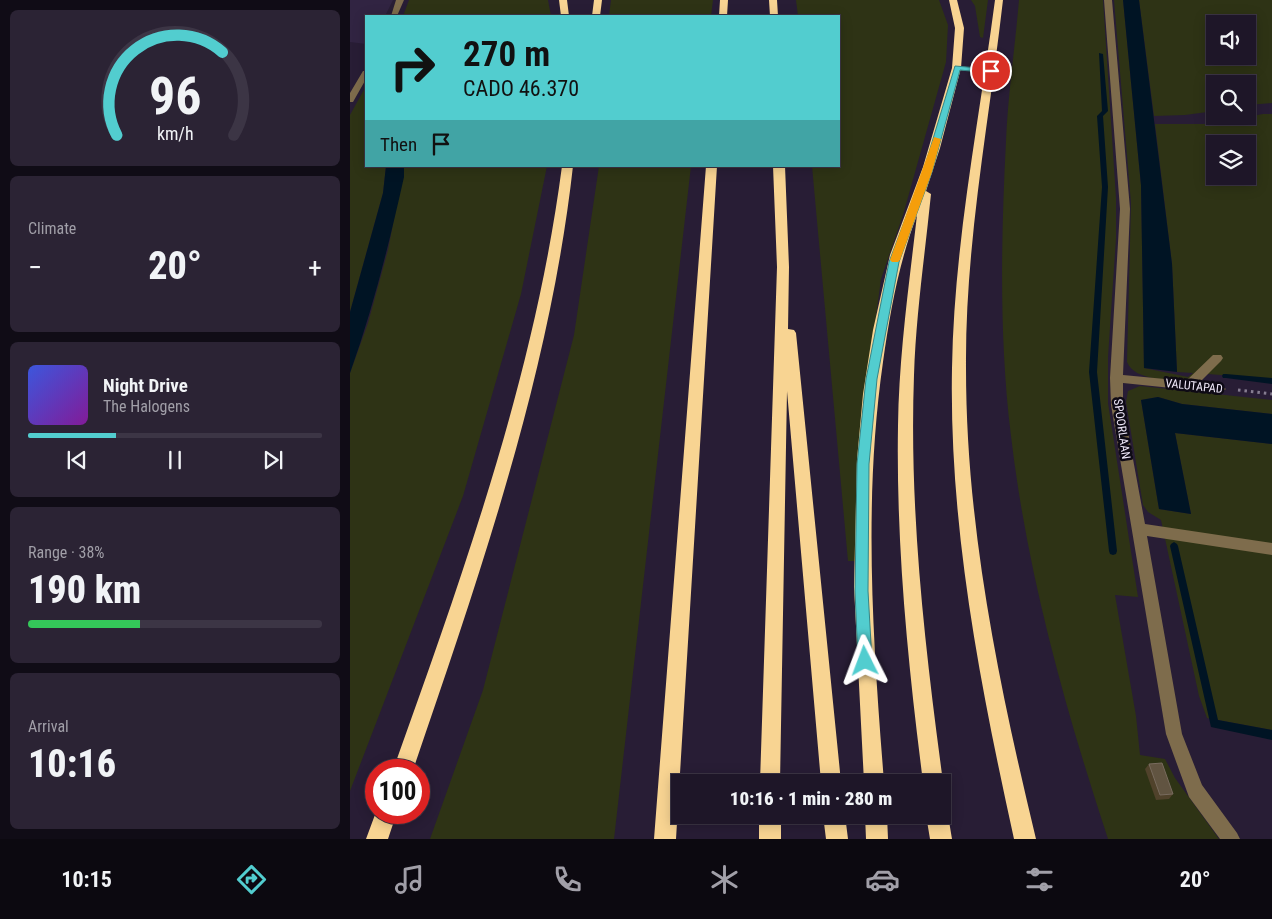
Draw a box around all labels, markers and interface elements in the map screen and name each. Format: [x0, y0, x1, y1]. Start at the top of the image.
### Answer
map controls [1206, 15, 1256, 185]
button: sound [1206, 15, 1256, 65]
text: 270 m [463, 34, 550, 75]
icon: right [380, 35, 445, 100]
pin [970, 50, 1012, 92]
icon: arrive [977, 57, 1005, 85]
text: 96 [149, 66, 201, 127]
button: search [1206, 75, 1256, 125]
text: CADO 46.370 [463, 76, 579, 101]
text: km/h [157, 123, 193, 144]
icon: arrive [427, 130, 455, 158]
text: Then [380, 133, 417, 156]
button: layers [1206, 135, 1256, 185]
text: Climate [28, 219, 76, 238]
text: 20° [148, 244, 202, 288]
text: − [28, 251, 42, 284]
text: + [308, 251, 322, 284]
text: Night Drive [103, 374, 188, 397]
street label: VALUTAPAD [1165, 376, 1224, 396]
text: The Halogens [103, 397, 190, 416]
street label: SPOORLAAN [1111, 398, 1133, 460]
icon: previous [63, 446, 91, 474]
icon: pause [161, 446, 189, 474]
icon: next [259, 446, 287, 474]
text: Range · 38% [28, 543, 104, 562]
text: 190 km [28, 568, 141, 612]
position arrow [838, 634, 890, 686]
text: Arrival [28, 717, 69, 736]
text: 10:16 [28, 742, 116, 786]
speed limit sign: 100 [365, 759, 430, 824]
text: 10:16 · 1 min · 280 m [730, 787, 892, 810]
icon: directions [234, 862, 269, 897]
icon: music [392, 862, 427, 897]
icon: phone [550, 862, 585, 897]
icon: climate [707, 862, 742, 897]
icon: car [865, 862, 900, 897]
icon: filters [1022, 862, 1057, 897]
text: 10:15 [61, 867, 112, 892]
text: 20° [1180, 867, 1211, 892]

